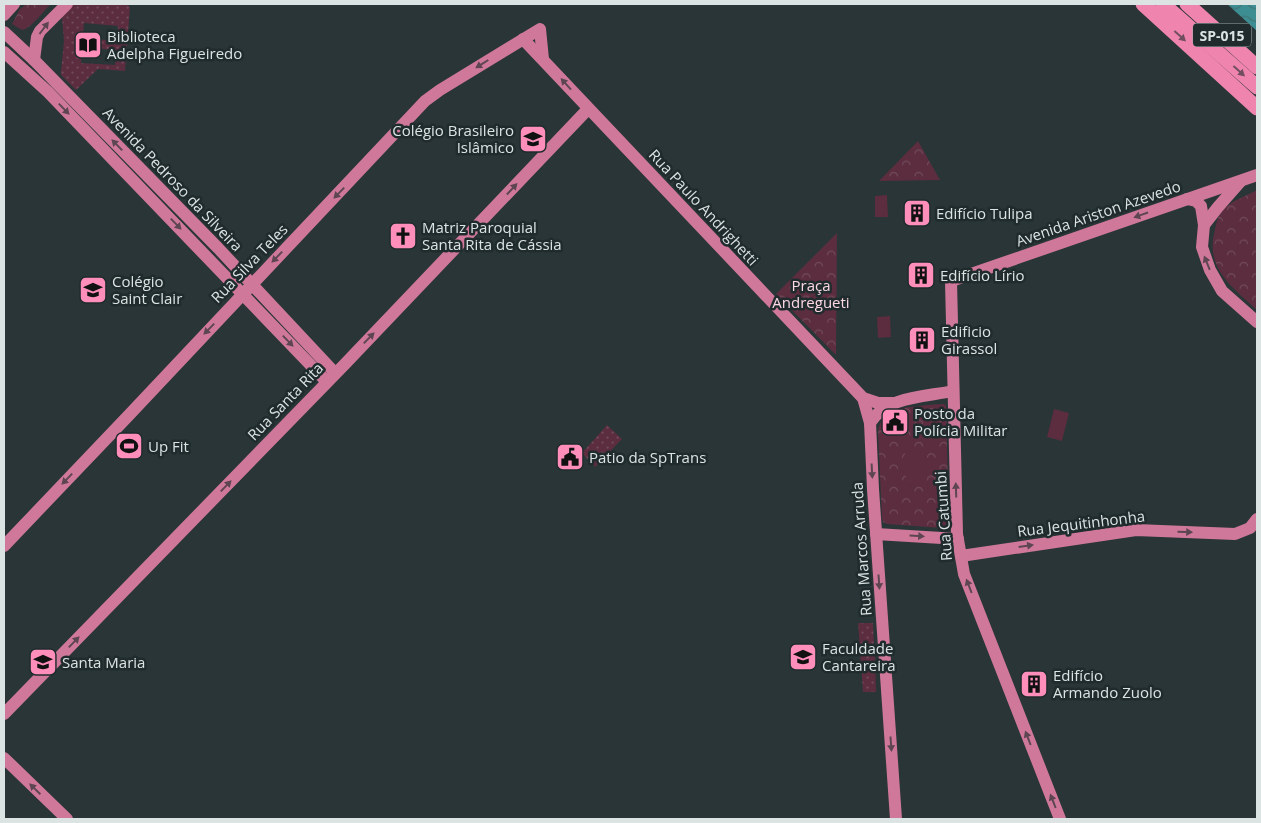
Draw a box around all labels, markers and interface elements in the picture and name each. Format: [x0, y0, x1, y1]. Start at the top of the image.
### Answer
one-way arrow [38, 22, 49, 35]
road number: SP-015 [1193, 24, 1251, 46]
place label: Biblioteca Adelpha Figueiredo [107, 26, 242, 63]
library icon: Biblioteca Adelpha Figueiredo [73, 30, 103, 60]
one-way arrow [1173, 30, 1185, 42]
one-way arrow [475, 59, 488, 69]
one-way arrow [1233, 65, 1245, 77]
one-way arrow [560, 78, 571, 91]
one-way arrow [58, 102, 70, 114]
street label: Avenida Pedroso da Silveira [99, 103, 247, 255]
place label: Colégio Brasileiro Islâmico [392, 120, 514, 157]
school or university icon: Colégio Brasileiro Islâmico [518, 124, 548, 154]
one-way arrow [111, 139, 123, 151]
street label: Rua Paulo Andrighetti [645, 145, 763, 269]
street label: Avenida Ariston Azevedo [1013, 175, 1183, 251]
one-way arrow [506, 183, 518, 195]
one-way arrow [333, 187, 345, 199]
building icon: Edifício Tulipa [902, 198, 932, 228]
place label: Edifício Tulipa [936, 203, 1033, 223]
one-way arrow [1133, 212, 1148, 219]
place label: Matriz Paroquial Santa Rita de Cássia [422, 217, 562, 254]
one-way arrow [170, 218, 182, 230]
street label: Rua Silva Teles [206, 219, 292, 307]
church icon: Matriz Paroquial Santa Rita de Cássia [388, 221, 418, 251]
one-way arrow [271, 251, 283, 263]
one-way arrow [1203, 255, 1211, 270]
building icon: Edifício Lírio [906, 260, 936, 290]
place label: Edifício Lírio [940, 265, 1025, 285]
place label: Colégio Saint Clair [112, 271, 182, 308]
school or university icon: Colégio Saint Clair [78, 275, 108, 305]
park label: Praça Andregueti [772, 275, 850, 312]
place label: Edificio Girassol [941, 321, 997, 358]
one-way arrow [203, 323, 215, 335]
building icon: Edificio Girassol [907, 325, 937, 355]
one-way arrow [363, 332, 375, 344]
one-way arrow [282, 335, 294, 347]
street label: Rua Santa Rita [243, 358, 327, 444]
place label: Posto da Polícia Militar [914, 403, 1008, 440]
public building icon: Posto da Polícia Militar [880, 407, 910, 437]
sports icon: Up Fit [114, 431, 144, 461]
place label: Up Fit [148, 436, 189, 456]
public building icon: Patio da SpTrans [555, 442, 585, 472]
place label: Patio da SpTrans [589, 447, 706, 467]
one-way arrow [868, 464, 876, 480]
street label: Rua Catumbi [930, 470, 956, 562]
one-way arrow [61, 473, 73, 485]
one-way arrow [220, 480, 232, 492]
street label: Rua Marcos Arruda [846, 481, 876, 617]
one-way arrow [952, 482, 960, 498]
street label: Rua Jequitinhonha [1016, 505, 1146, 541]
one-way arrow [1177, 528, 1193, 536]
one-way arrow [909, 533, 925, 541]
one-way arrow [1019, 542, 1035, 550]
one-way arrow [876, 575, 884, 591]
one-way arrow [965, 579, 972, 594]
one-way arrow [68, 636, 80, 648]
place label: Faculdade Cantareira [822, 638, 895, 675]
school or university icon: Faculdade Cantareira [788, 642, 818, 672]
school or university icon: Santa Maria [28, 647, 58, 677]
place label: Santa Maria [62, 652, 145, 672]
place label: Edifício Armando Zuolo [1053, 665, 1162, 702]
building icon: Edifício Armando Zuolo [1019, 669, 1049, 699]
one-way arrow [1024, 731, 1032, 745]
one-way arrow [887, 737, 895, 753]
one-way arrow [29, 783, 41, 795]
one-way arrow [1049, 793, 1057, 808]

